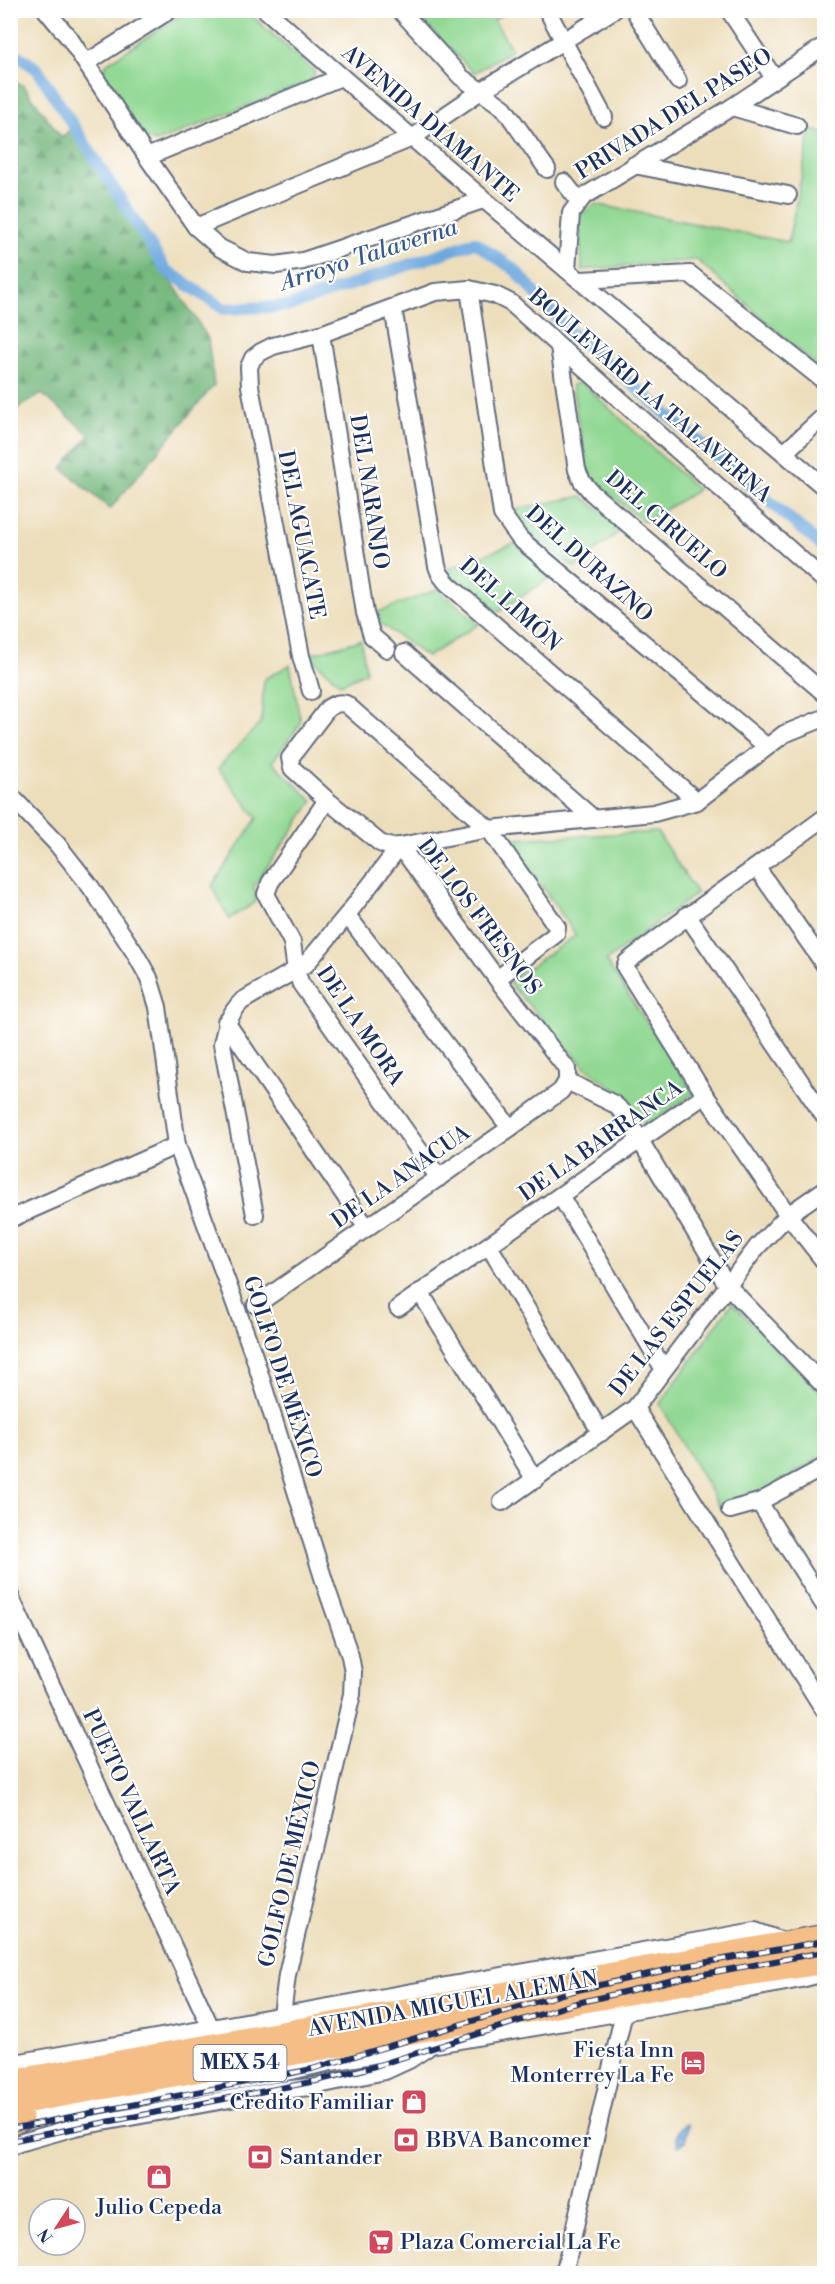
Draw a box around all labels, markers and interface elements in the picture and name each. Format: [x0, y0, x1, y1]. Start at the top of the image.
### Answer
street label: AVENIDA DIAMANTE [335, 39, 524, 208]
street label: PRIVADA DEL PASEO [571, 42, 777, 186]
water label: Arroyo Talaverna [274, 212, 462, 299]
street label: BOULEVARD LA TALAVERNA [522, 282, 778, 509]
street label: DEL NARANJO [343, 413, 395, 571]
street label: DEL AGUACATE [271, 448, 331, 622]
street label: DEL CIRUELO [600, 465, 732, 585]
street label: DEL DURAZNO [520, 500, 658, 628]
street label: DEL LIMÓN [454, 551, 568, 658]
street label: DE LOS FRESNOS [411, 833, 547, 1001]
street label: DE LA MORA [310, 961, 410, 1092]
street label: DE LA BARRANCA [514, 1074, 689, 1208]
street label: DE LA ANACUA [327, 1119, 476, 1235]
street label: DE LAS ESPUELAS [604, 1226, 750, 1402]
street label: GOLFO DE MÉXICO [237, 1272, 328, 1482]
street label: PUETO VALLARTA [76, 1705, 186, 1900]
street label: GOLFO DE MÉXICO [252, 1758, 327, 1970]
street label: AVENIDA MIGUEL ALEMÁN [305, 1964, 601, 2043]
place label: Fiesta Inn Monterrey La Fe [511, 2037, 674, 2089]
road number: MEX 54 [194, 2045, 286, 2081]
hotel icon: Fiesta Inn Monterrey La Fe [678, 2048, 708, 2078]
shop icon: Credito Familiar [399, 2087, 429, 2117]
place label: Credito Familiar [229, 2089, 394, 2116]
bank icon: BBVA Bancomer [391, 2125, 421, 2155]
place label: BBVA Bancomer [425, 2127, 591, 2154]
bank icon: Santander [245, 2142, 275, 2172]
place label: Santander [280, 2144, 382, 2171]
shop icon: Julio Cepeda [144, 2162, 174, 2192]
place label: Julio Cepeda [95, 2194, 223, 2221]
north arrow [27, 2197, 87, 2257]
text: N [34, 2224, 57, 2246]
supermarket icon: Plaza Comercial La Fe [366, 2227, 396, 2257]
place label: Plaza Comercial La Fe [400, 2229, 621, 2256]

